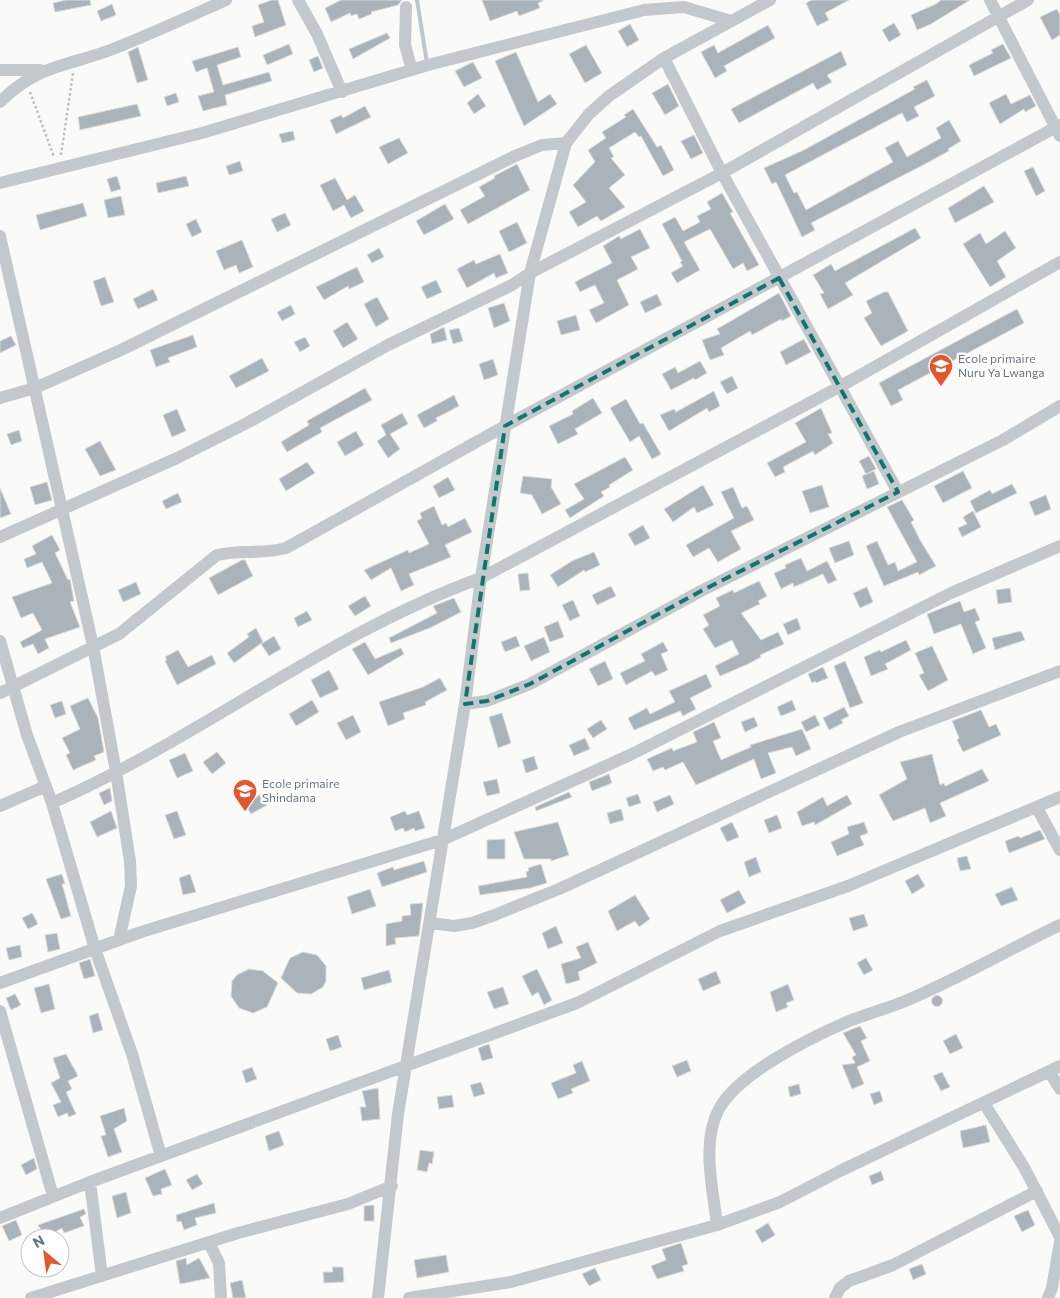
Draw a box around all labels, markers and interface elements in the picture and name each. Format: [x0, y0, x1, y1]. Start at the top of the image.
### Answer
place label: Ecole primaire Nuru Ya Lwanga [958, 351, 1045, 379]
school or university icon: Ecole primaire Nuru Ya Lwanga [928, 353, 954, 387]
place label: Ecole primaire Shindama [262, 776, 340, 804]
school or university icon: Ecole primaire Shindama [232, 778, 258, 812]
north arrow [20, 1228, 70, 1278]
text: N [30, 1231, 47, 1251]

